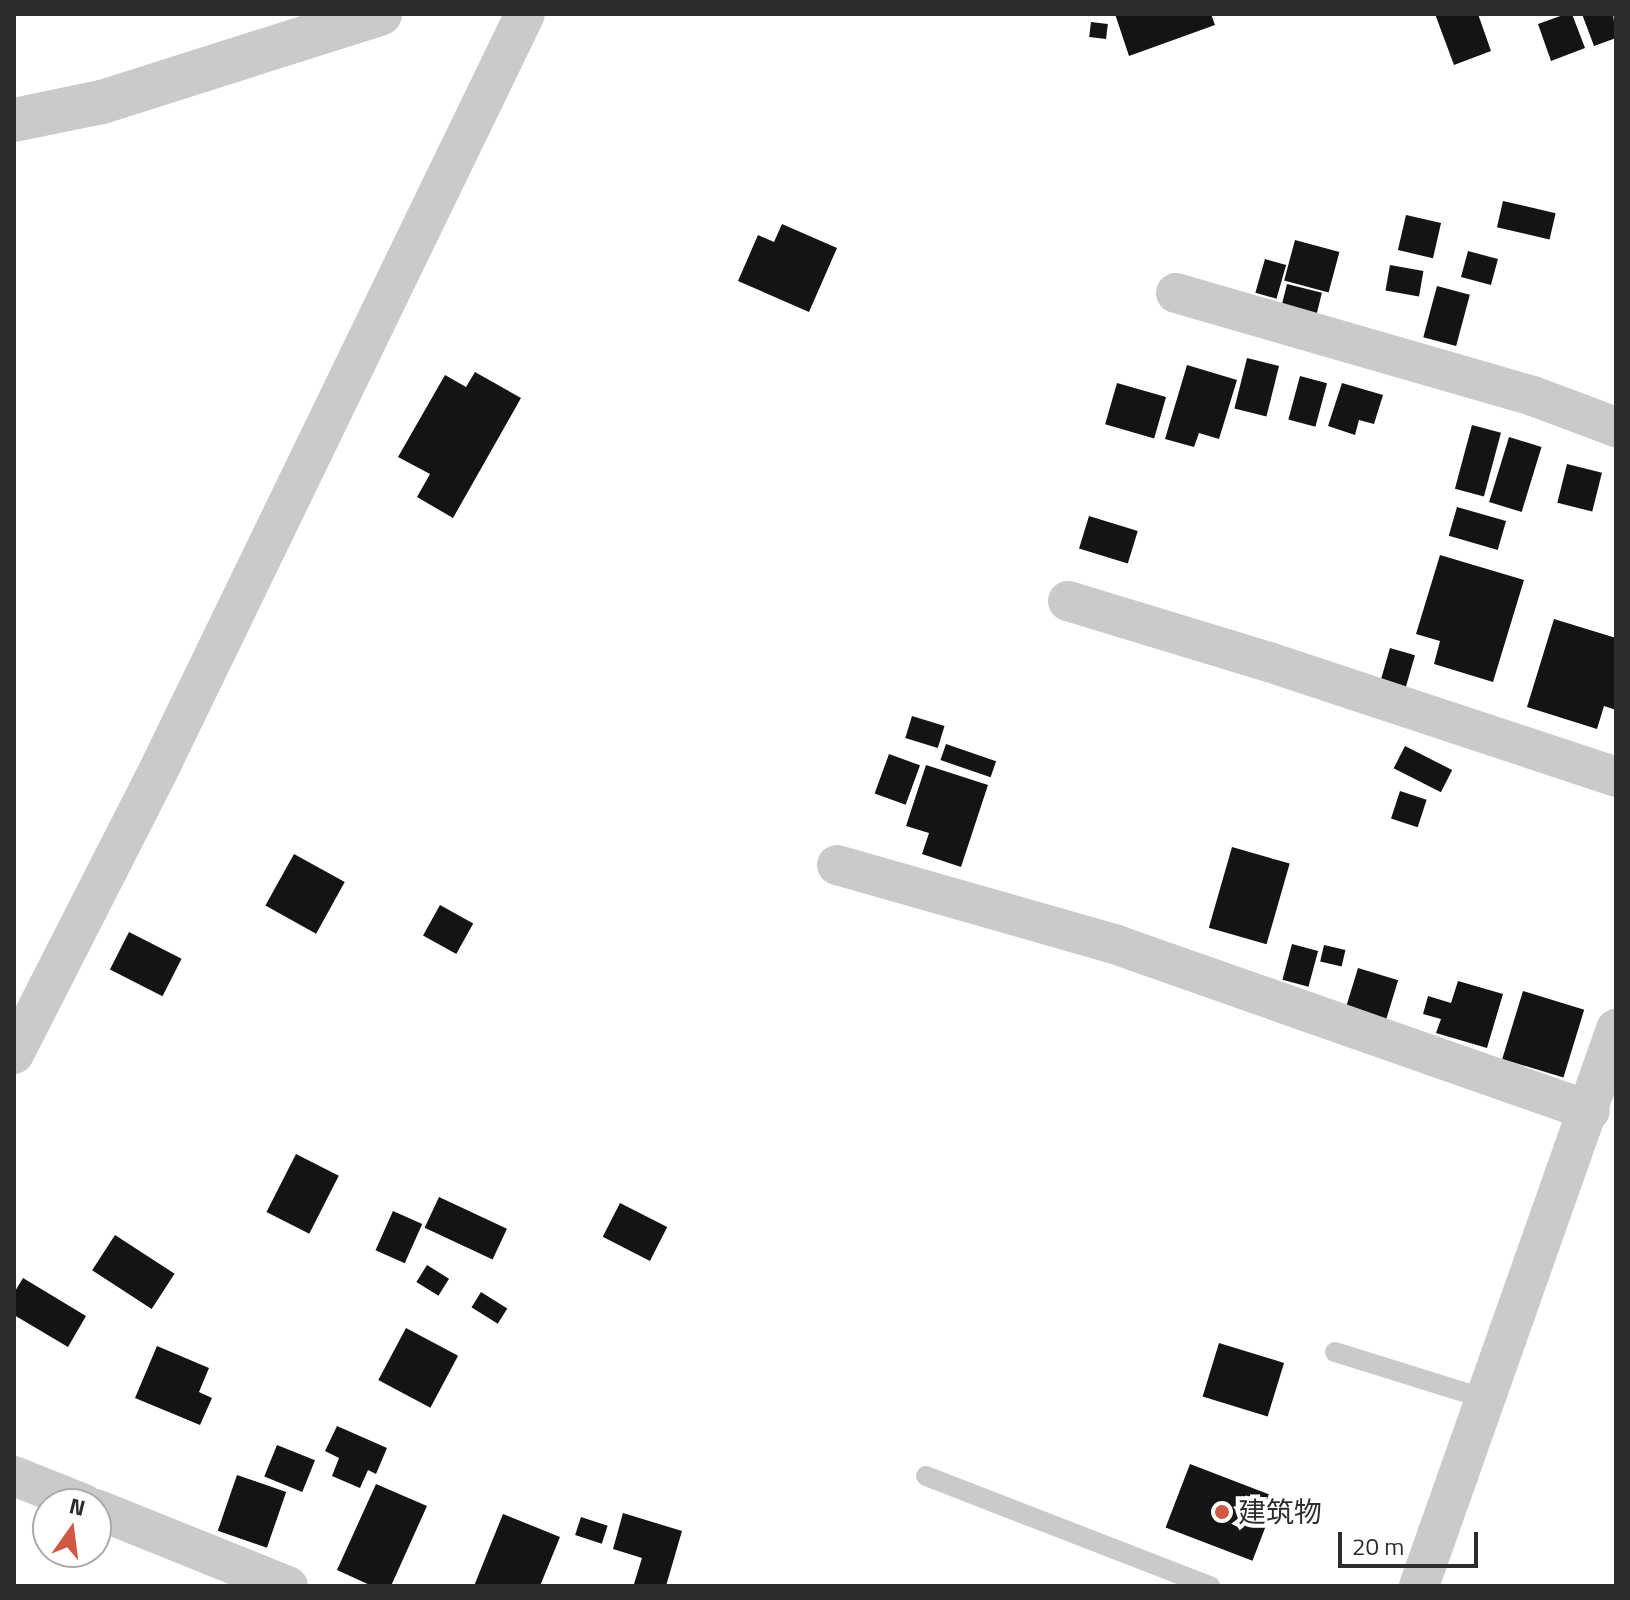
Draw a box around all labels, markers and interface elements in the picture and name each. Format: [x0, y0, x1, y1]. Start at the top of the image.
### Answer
north arrow [32, 1488, 112, 1568]
text: N [66, 1488, 89, 1525]
place label: 建筑物 [1238, 1495, 1322, 1529]
marker: 建筑物 [1213, 1503, 1231, 1521]
scale bar [1342, 1516, 1482, 1566]
text: 20 m [1352, 1528, 1404, 1564]

